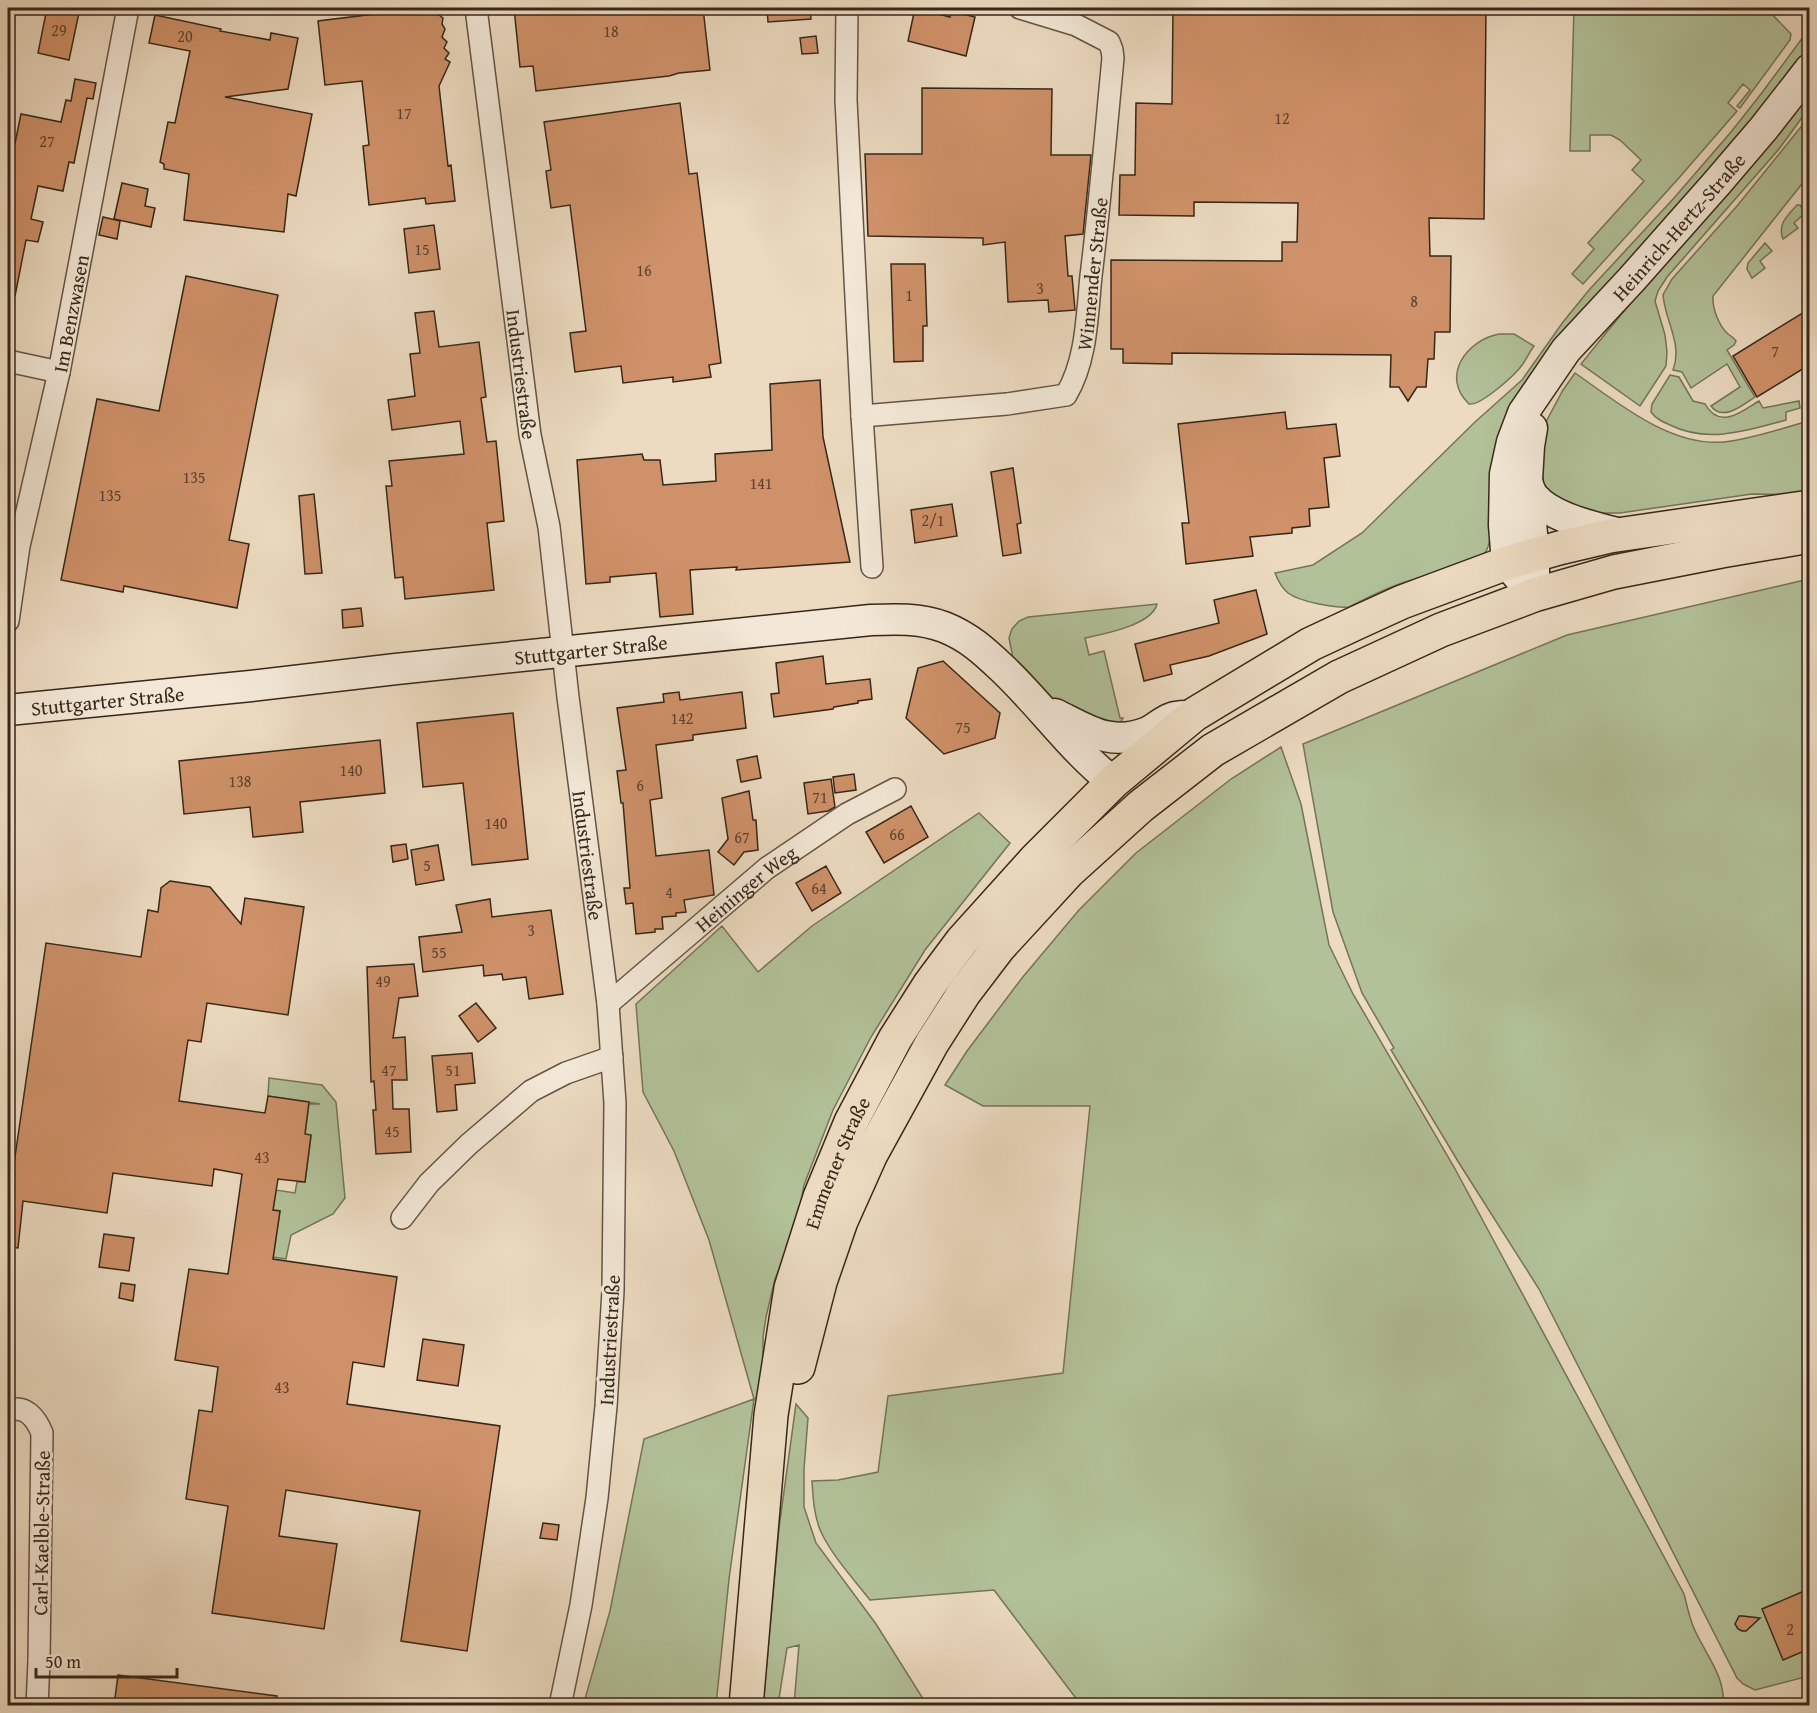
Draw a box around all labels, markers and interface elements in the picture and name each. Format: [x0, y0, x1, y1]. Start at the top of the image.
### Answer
house number: 29 [51, 18, 67, 42]
house number: 18 [603, 19, 619, 43]
house number: 20 [177, 24, 193, 48]
house number: 17 [396, 101, 412, 125]
house number: 12 [1274, 106, 1290, 130]
house number: 27 [39, 129, 55, 153]
street label: Heinrich-Hertz-Straße [1605, 146, 1752, 307]
street label: Winnender Straße [1068, 196, 1114, 353]
house number: 15 [414, 237, 430, 261]
street label: Im Benzwasen [45, 252, 95, 375]
house number: 16 [636, 258, 652, 282]
house number: 3 [1036, 276, 1044, 300]
house number: 1 [905, 283, 913, 307]
house number: 8 [1410, 289, 1418, 313]
street label: Industriestraße [500, 307, 545, 441]
house number: 7 [1771, 339, 1779, 363]
house number: 135 [182, 465, 206, 489]
house number: 141 [749, 471, 773, 495]
house number: 135 [98, 483, 122, 507]
house number: 2/1 [922, 508, 944, 532]
street label: Stuttgarter Straße [513, 627, 669, 671]
street label: Stuttgarter Straße [29, 678, 186, 722]
house number: 142 [670, 706, 694, 730]
house number: 75 [955, 715, 971, 739]
house number: 140 [339, 758, 363, 782]
house number: 138 [228, 769, 252, 793]
house number: 6 [636, 773, 644, 797]
house number: 71 [812, 785, 828, 809]
street label: Industriestraße [566, 789, 611, 922]
house number: 140 [484, 811, 508, 835]
house number: 66 [889, 822, 905, 846]
house number: 67 [734, 825, 750, 849]
street label: Heininger Weg [688, 838, 802, 938]
house number: 5 [423, 853, 431, 877]
house number: 64 [811, 876, 827, 900]
house number: 4 [665, 880, 673, 904]
house number: 3 [527, 918, 535, 942]
house number: 55 [431, 940, 447, 964]
house number: 49 [375, 969, 391, 993]
house number: 47 [381, 1058, 397, 1082]
house number: 51 [445, 1058, 461, 1082]
street label: Emmener Straße [796, 1091, 877, 1232]
house number: 45 [384, 1119, 400, 1143]
house number: 43 [254, 1145, 270, 1169]
street label: Industriestraße [591, 1274, 627, 1406]
house number: 43 [274, 1375, 290, 1399]
street label: Carl-Kaelble-Straße [25, 1450, 57, 1616]
house number: 2 [1786, 1617, 1794, 1641]
scale bar [36, 1641, 177, 1679]
text: 50 m [45, 1648, 81, 1675]

